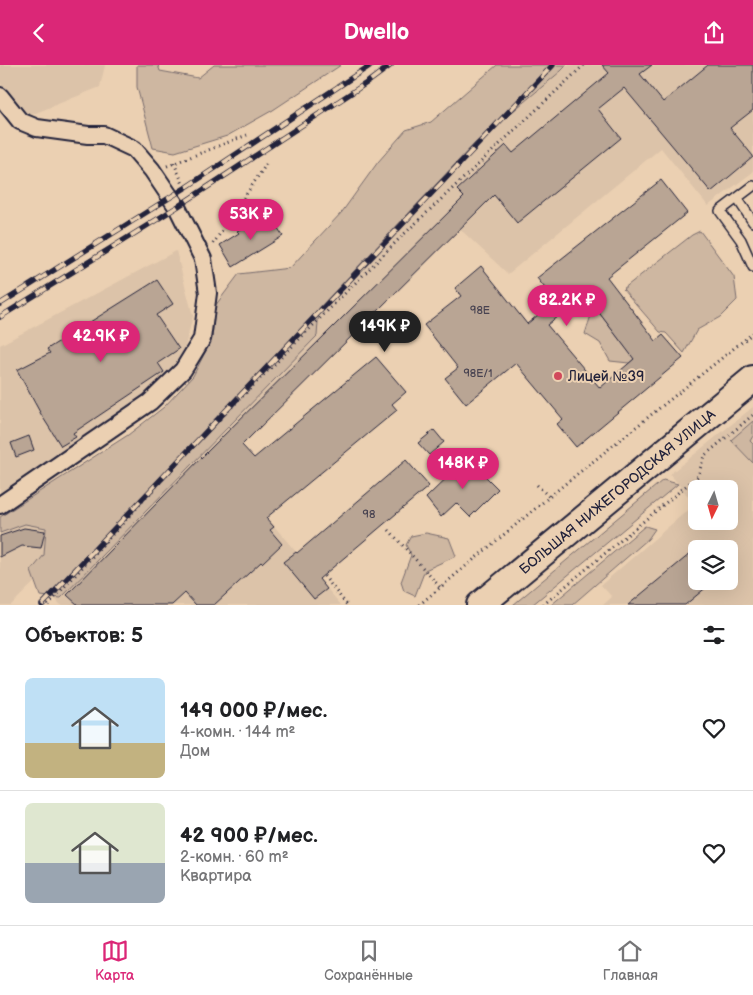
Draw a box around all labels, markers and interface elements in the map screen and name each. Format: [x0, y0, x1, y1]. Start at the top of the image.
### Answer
icon: back [25, 19, 53, 47]
text: Dwello [344, 19, 409, 46]
icon: share [700, 19, 728, 47]
pin: 53K ₽ [216, 199, 286, 241]
text: 53K ₽ [229, 205, 273, 224]
pin: 82.2K ₽ [521, 285, 613, 327]
text: 82.2K ₽ [539, 291, 595, 310]
house number: 98Е [470, 304, 490, 317]
pin: 149K ₽ [344, 311, 426, 353]
text: 149K ₽ [360, 317, 410, 336]
pin: 42.9K ₽ [55, 321, 147, 363]
text: 42.9K ₽ [73, 327, 129, 346]
house number: 98Е/1 [463, 367, 493, 380]
place label: Лицей №39 [567, 368, 644, 385]
marker: Лицей №39 [552, 370, 564, 382]
street label: БОЛЬШАЯ НИЖЕГОРОДСКАЯ УЛИЦА [516, 406, 719, 578]
pin: 148K ₽ [422, 447, 504, 490]
text: 148K ₽ [438, 454, 488, 473]
north arrow [688, 480, 738, 530]
map controls [688, 480, 738, 590]
house number: 98 [363, 508, 375, 521]
button: layers [688, 540, 738, 590]
icon: filters [700, 621, 728, 649]
text: Объектов: 5 [25, 623, 143, 648]
icon: home [65, 698, 125, 758]
text: 149 000 ₽/мес. [180, 698, 327, 723]
icon: heart [700, 714, 728, 742]
text: 4-комн. · 144 m² [180, 723, 296, 742]
text: Дом [180, 742, 210, 761]
icon: home [65, 823, 125, 883]
text: 42 900 ₽/мес. [180, 823, 318, 848]
icon: heart [700, 839, 728, 867]
text: 2-комн. · 60 m² [180, 848, 289, 867]
text: Квартира [180, 867, 252, 886]
tab: Карта [95, 937, 134, 984]
tab: Сохранённые [324, 937, 413, 984]
tab: Главная [603, 937, 658, 984]

